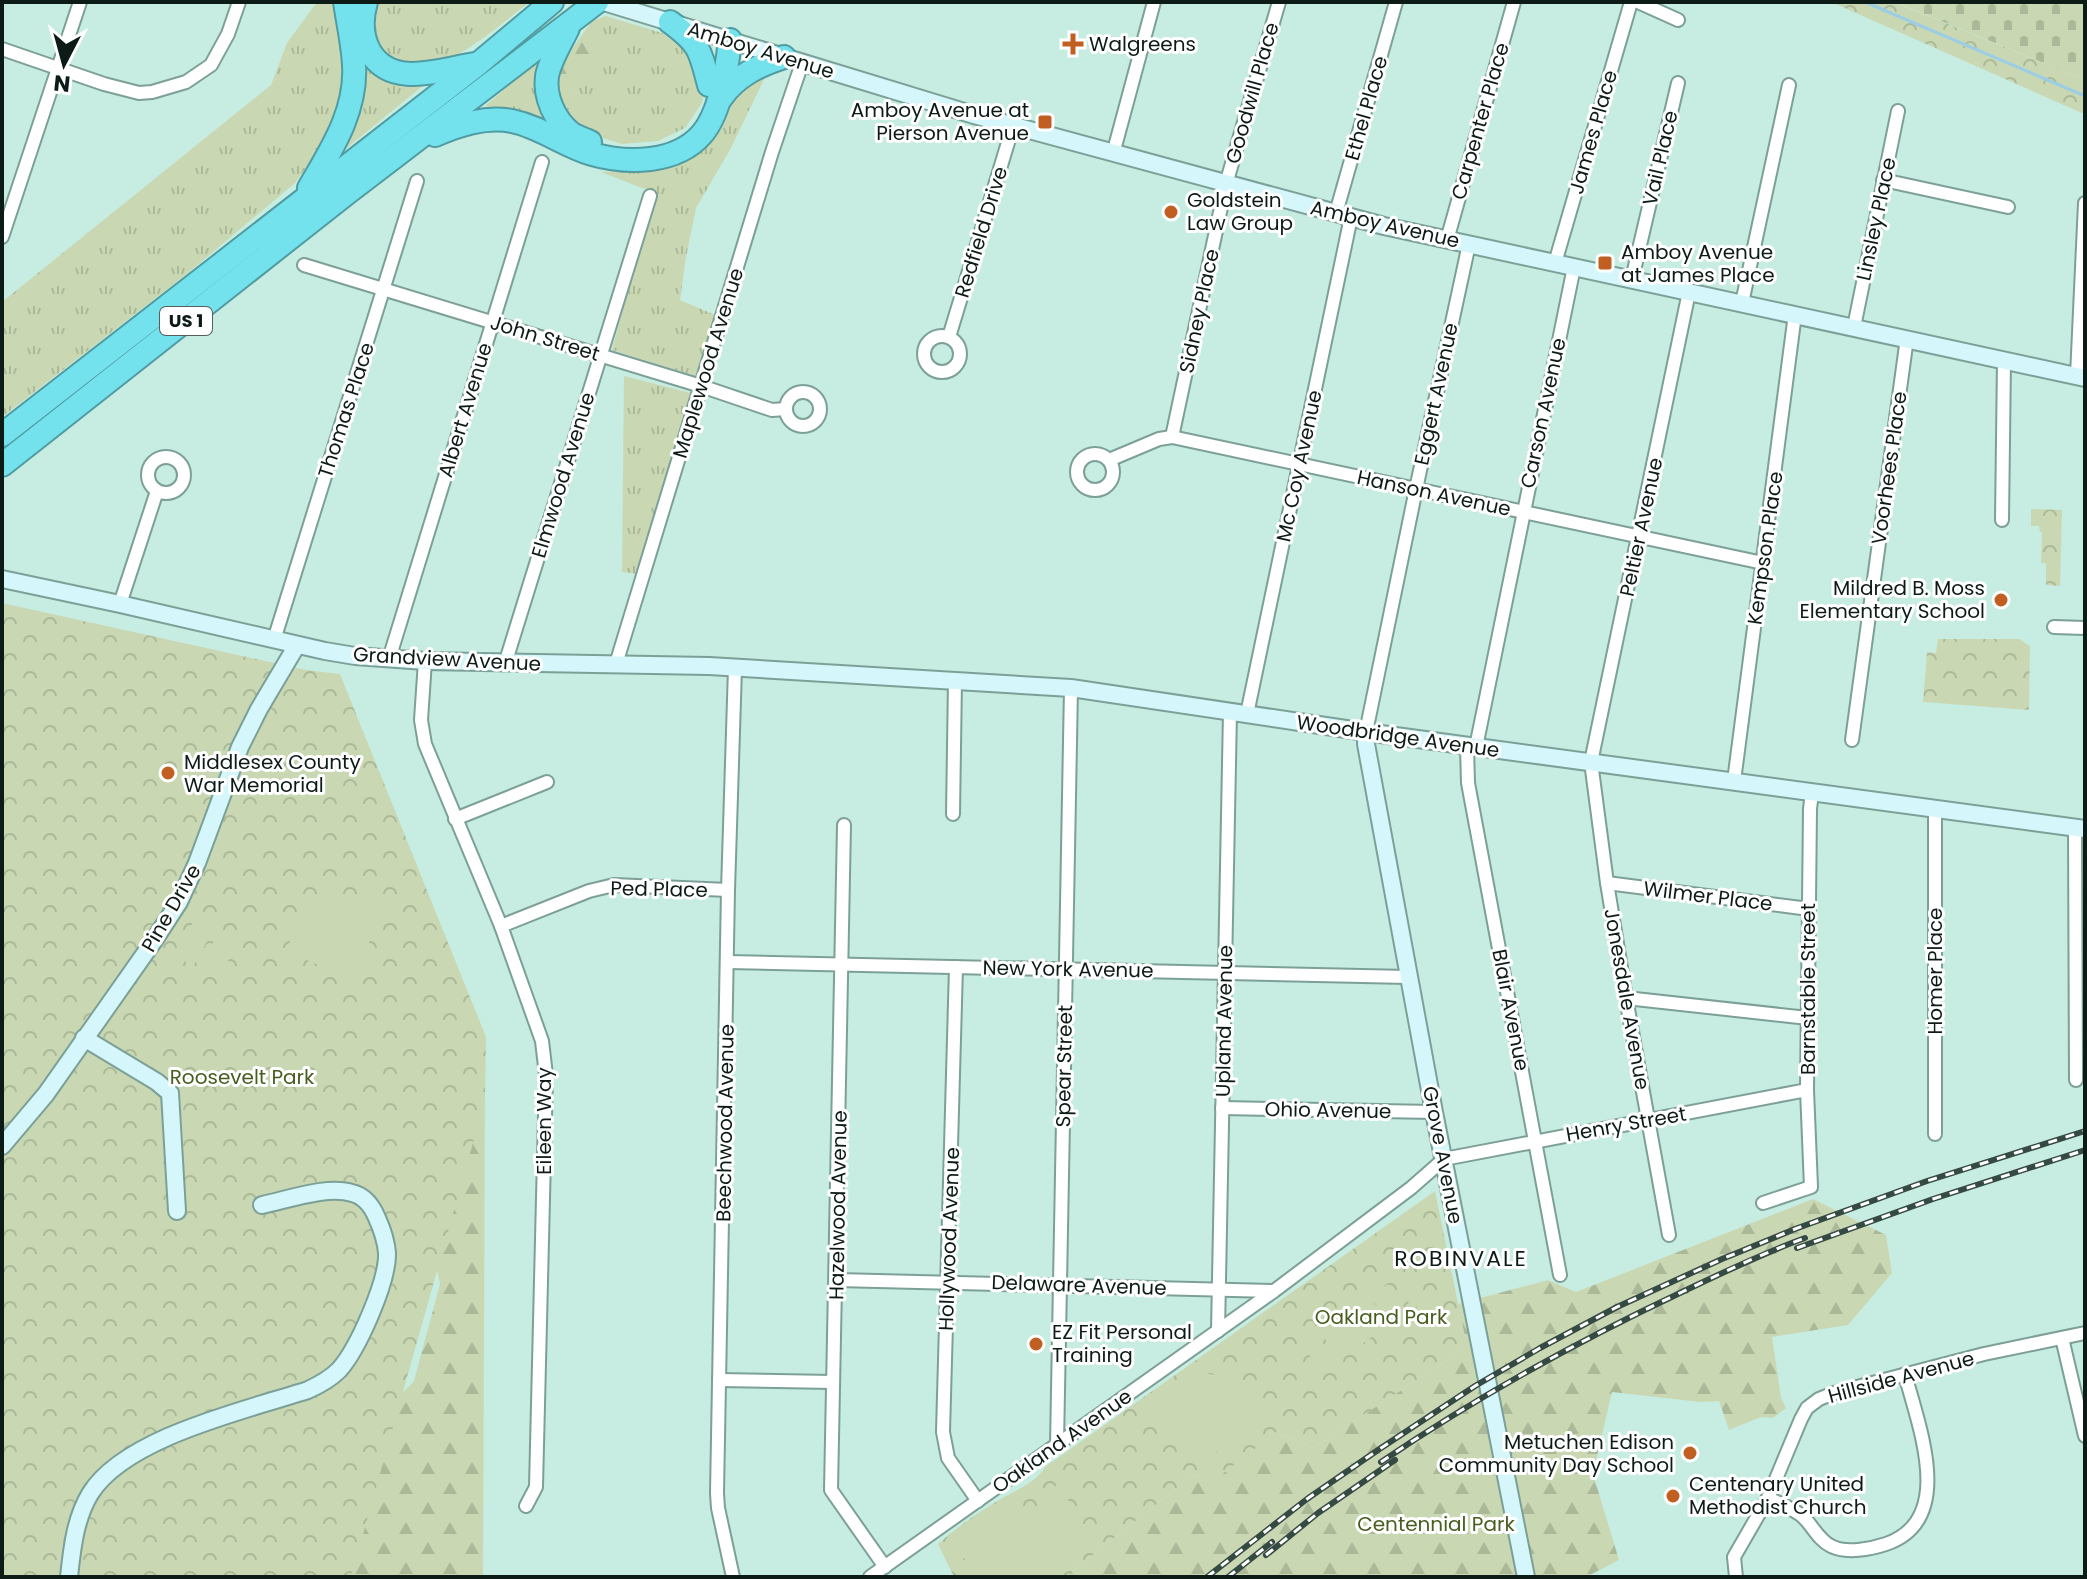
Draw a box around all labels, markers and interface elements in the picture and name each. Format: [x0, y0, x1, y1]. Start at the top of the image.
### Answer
street label: Amboy Avenue [684, 14, 838, 86]
street label: Goodwill Place [1218, 19, 1286, 167]
north arrow [24, 24, 104, 104]
place label: Walgreens [1089, 30, 1196, 58]
marker: Walgreens [1064, 35, 1082, 53]
street label: Carpenter Place [1444, 39, 1516, 203]
street label: Ethel Place [1338, 52, 1394, 164]
text: N [52, 67, 72, 100]
street label: James Place [1562, 67, 1624, 197]
place label: Amboy Avenue at Pierson Avenue [851, 96, 1029, 147]
street label: Vail Place [1635, 108, 1685, 208]
marker: Amboy Avenue at Pierson Avenue [1036, 113, 1054, 131]
street label: Linsley Place [1849, 155, 1903, 283]
street label: Redfield Drive [948, 163, 1014, 301]
place label: Goldstein Law Group [1187, 186, 1293, 237]
street label: Amboy Avenue [1308, 193, 1462, 255]
marker: Goldstein Law Group [1162, 203, 1180, 221]
place label: Amboy Avenue at James Place [1621, 238, 1775, 289]
street label: Sidney Place [1172, 246, 1226, 376]
marker: Amboy Avenue at James Place [1596, 254, 1614, 272]
street label: Maplewood Avenue [666, 264, 750, 462]
road number: US 1 [160, 307, 212, 335]
street label: John Street [487, 308, 603, 368]
street label: Eggert Avenue [1407, 320, 1465, 468]
street label: Carson Avenue [1513, 335, 1573, 491]
street label: Thomas Place [311, 339, 381, 481]
street label: Albert Avenue [431, 339, 499, 481]
street label: Mc Coy Avenue [1269, 387, 1329, 545]
street label: Elmwood Avenue [525, 389, 601, 561]
street label: Voorhees Place [1864, 390, 1914, 546]
street label: Peltier Avenue [1613, 455, 1669, 599]
street label: Hanson Avenue [1354, 463, 1514, 523]
street label: Kempson Place [1740, 470, 1790, 626]
place label: Mildred B. Moss Elementary School [1800, 574, 1985, 625]
marker: Mildred B. Moss Elementary School [1992, 591, 2010, 609]
street label: Grandview Avenue [352, 640, 542, 678]
street label: Woodbridge Avenue [1295, 708, 1501, 764]
place label: Middlesex County War Memorial [184, 748, 361, 799]
marker: Middlesex County War Memorial [159, 764, 177, 782]
street label: Pine Drive [135, 859, 207, 957]
street label: Ped Place [610, 874, 708, 904]
street label: Wilmer Place [1642, 874, 1774, 918]
street label: Barnstable Street [1794, 903, 1822, 1075]
street label: Jonesdale Avenue [1597, 906, 1657, 1092]
street label: Homer Place [1921, 908, 1949, 1035]
street label: Upland Avenue [1209, 945, 1239, 1097]
street label: Blair Avenue [1485, 947, 1537, 1073]
street label: New York Avenue [982, 954, 1154, 984]
street label: Spear Street [1049, 1004, 1079, 1128]
street label: Beechwood Avenue [709, 1024, 741, 1222]
park label: Roosevelt Park [170, 1063, 315, 1091]
street label: Eileen Way [530, 1067, 558, 1175]
street label: Grove Avenue [1416, 1084, 1470, 1226]
street label: Ohio Avenue [1264, 1095, 1392, 1125]
street label: Henry Street [1564, 1100, 1688, 1148]
street label: Hazelwood Avenue [822, 1110, 854, 1300]
street label: Hollywood Avenue [932, 1147, 966, 1331]
district label: ROBINVALE [1394, 1243, 1528, 1274]
street label: Delaware Avenue [991, 1268, 1167, 1302]
park label: Oakland Park [1315, 1303, 1448, 1331]
place label: EZ Fit Personal Training [1052, 1318, 1192, 1369]
marker: EZ Fit Personal Training [1027, 1335, 1045, 1353]
street label: Hillside Avenue [1825, 1344, 1977, 1410]
street label: Oakland Avenue [986, 1382, 1138, 1500]
place label: Metuchen Edison Community Day School [1439, 1428, 1674, 1479]
marker: Metuchen Edison Community Day School [1681, 1444, 1699, 1462]
place label: Centenary United Methodist Church [1689, 1470, 1866, 1521]
marker: Centenary United Methodist Church [1664, 1487, 1682, 1505]
park label: Centennial Park [1357, 1510, 1515, 1538]

